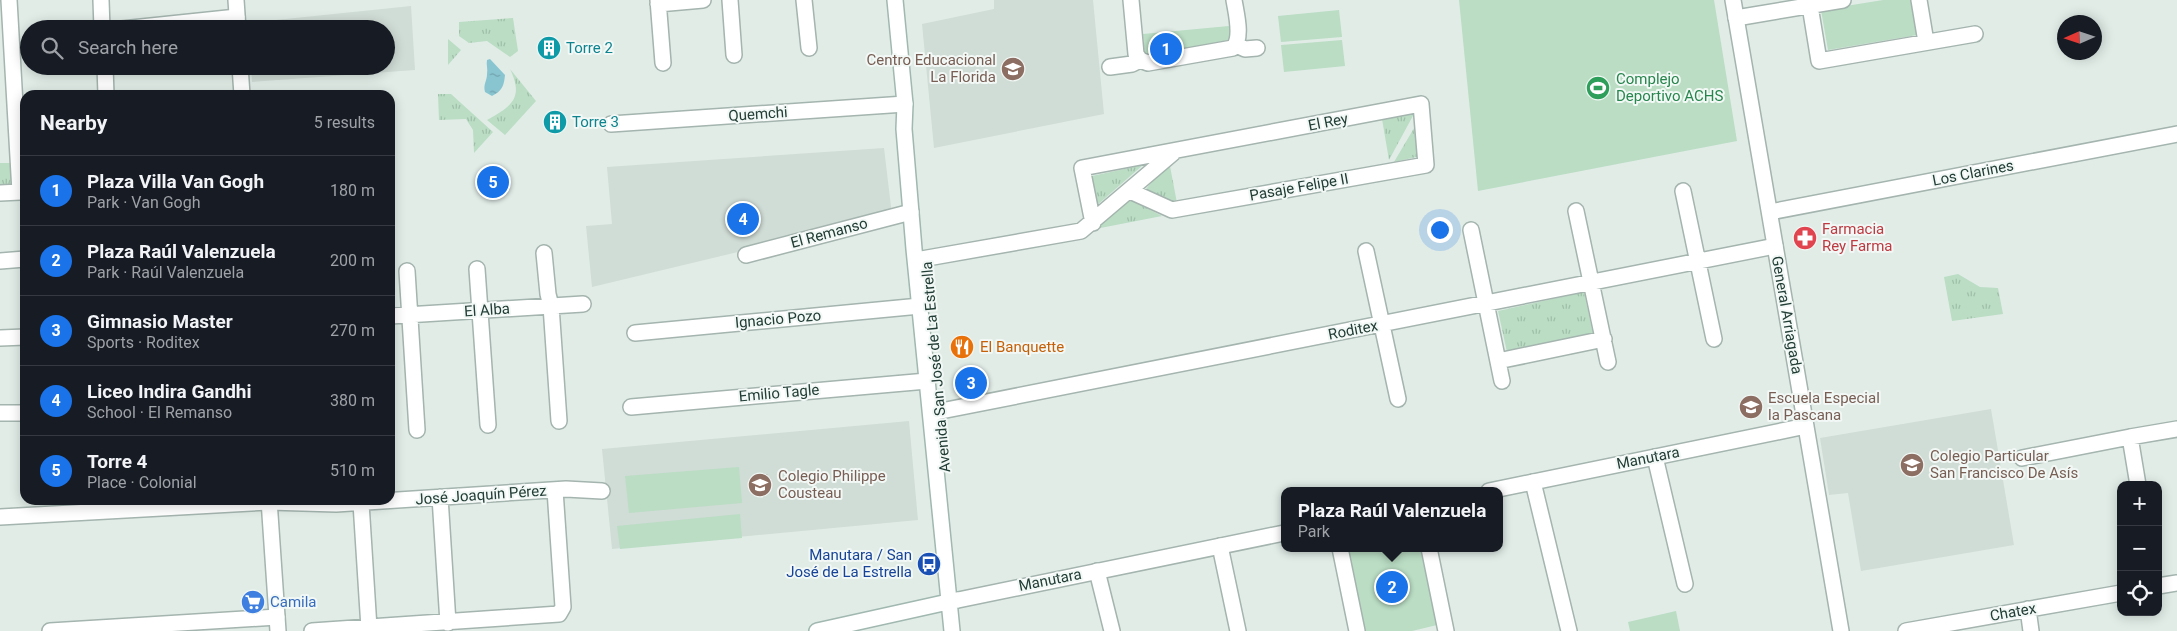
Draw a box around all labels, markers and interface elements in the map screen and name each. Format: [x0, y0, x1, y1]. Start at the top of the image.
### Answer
north arrow [2057, 15, 2102, 60]
search box [20, 20, 395, 75]
pin: 1 [1150, 30, 1182, 68]
icon: search [38, 34, 66, 62]
building icon: Torre 2 [536, 35, 562, 61]
text: Search here [78, 36, 178, 59]
place label: Torre 2 [566, 39, 613, 57]
place label: Centro Educacional La Florida [867, 51, 996, 86]
school or university icon: Centro Educacional La Florida [1000, 56, 1026, 82]
place label: Complejo Deportivo ACHS [1616, 70, 1723, 105]
sports icon: Complejo Deportivo ACHS [1585, 75, 1611, 101]
street label: Quemchi [728, 103, 788, 125]
building icon: Torre 3 [542, 109, 568, 135]
street label: El Rey [1307, 109, 1349, 135]
text: Nearby [40, 111, 107, 135]
text: 5 results [314, 113, 375, 132]
place label: Torre 3 [572, 113, 619, 131]
street label: Los Clarines [1931, 156, 2015, 190]
pin: 5 [477, 163, 509, 201]
street label: Pasaje Felipe II [1248, 169, 1350, 205]
text: Plaza Villa Van Gogh [87, 170, 264, 193]
text: 1 [51, 181, 61, 200]
text: 180 m [330, 181, 375, 200]
text: Park · Van Gogh [87, 193, 201, 212]
pin: 4 [727, 200, 759, 238]
street label: El Remanso [789, 214, 869, 252]
your location [1427, 217, 1453, 243]
place label: Farmacia Rey Farma [1822, 220, 1893, 255]
pharmacy icon: Farmacia Rey Farma [1792, 225, 1818, 251]
text: Plaza Raúl Valenzuela [87, 240, 276, 263]
text: 2 [51, 251, 61, 270]
text: 200 m [330, 251, 375, 270]
street label: General Arriagada [1768, 255, 1806, 375]
street label: Avenida San José de La Estrella [918, 261, 954, 473]
text: Park · Raúl Valenzuela [87, 263, 244, 282]
street label: El Alba [463, 299, 511, 321]
street label: Ignacio Pozo [734, 306, 822, 332]
text: Gimnasio Master [87, 310, 233, 333]
street label: Roditex [1327, 316, 1380, 344]
text: 3 [51, 321, 61, 340]
text: 270 m [330, 321, 375, 340]
text: Sports · Roditex [87, 333, 200, 352]
restaurant icon: El Banquette [949, 334, 975, 360]
place label: El Banquette [980, 338, 1064, 356]
pin: 3 [955, 364, 987, 402]
text: Liceo Indira Gandhi [87, 380, 252, 403]
street label: Emilio Tagle [738, 381, 820, 405]
place label: Escuela Especial la Pascana [1768, 389, 1880, 424]
text: 4 [51, 391, 61, 410]
text: 380 m [330, 391, 375, 410]
school or university icon: Escuela Especial la Pascana [1738, 394, 1764, 420]
text: School · El Remanso [87, 403, 232, 422]
street label: Manutara [1615, 443, 1681, 473]
place label: Colegio Particular San Francisco De Asís [1930, 447, 2078, 482]
text: Torre 4 [87, 450, 148, 473]
school or university icon: Colegio Particular San Francisco De Asís [1899, 452, 1925, 478]
text: 5 [51, 461, 61, 480]
text: 510 m [330, 461, 375, 480]
place label: Colegio Philippe Cousteau [778, 467, 886, 502]
school or university icon: Colegio Philippe Cousteau [747, 472, 773, 498]
text: Place · Colonial [87, 473, 197, 492]
street label: José Joaquín Pérez [415, 481, 547, 509]
map controls [2117, 481, 2162, 616]
button: + [2117, 481, 2162, 526]
popup [1281, 487, 1503, 552]
text: Plaza Raúl Valenzuela [1298, 499, 1486, 522]
text: Park [1298, 522, 1330, 541]
button: − [2117, 526, 2162, 571]
place label: Manutara / San José de La Estrella [786, 546, 912, 581]
bus stop icon: Manutara / San José de La Estrella [916, 551, 942, 577]
street label: Manutara [1017, 565, 1083, 595]
pin: 2 [1376, 568, 1408, 606]
button: locate [2117, 571, 2162, 616]
supermarket icon: Camila [240, 589, 266, 615]
place label: Camila [270, 593, 317, 611]
street label: Chatex [1989, 599, 2038, 625]

